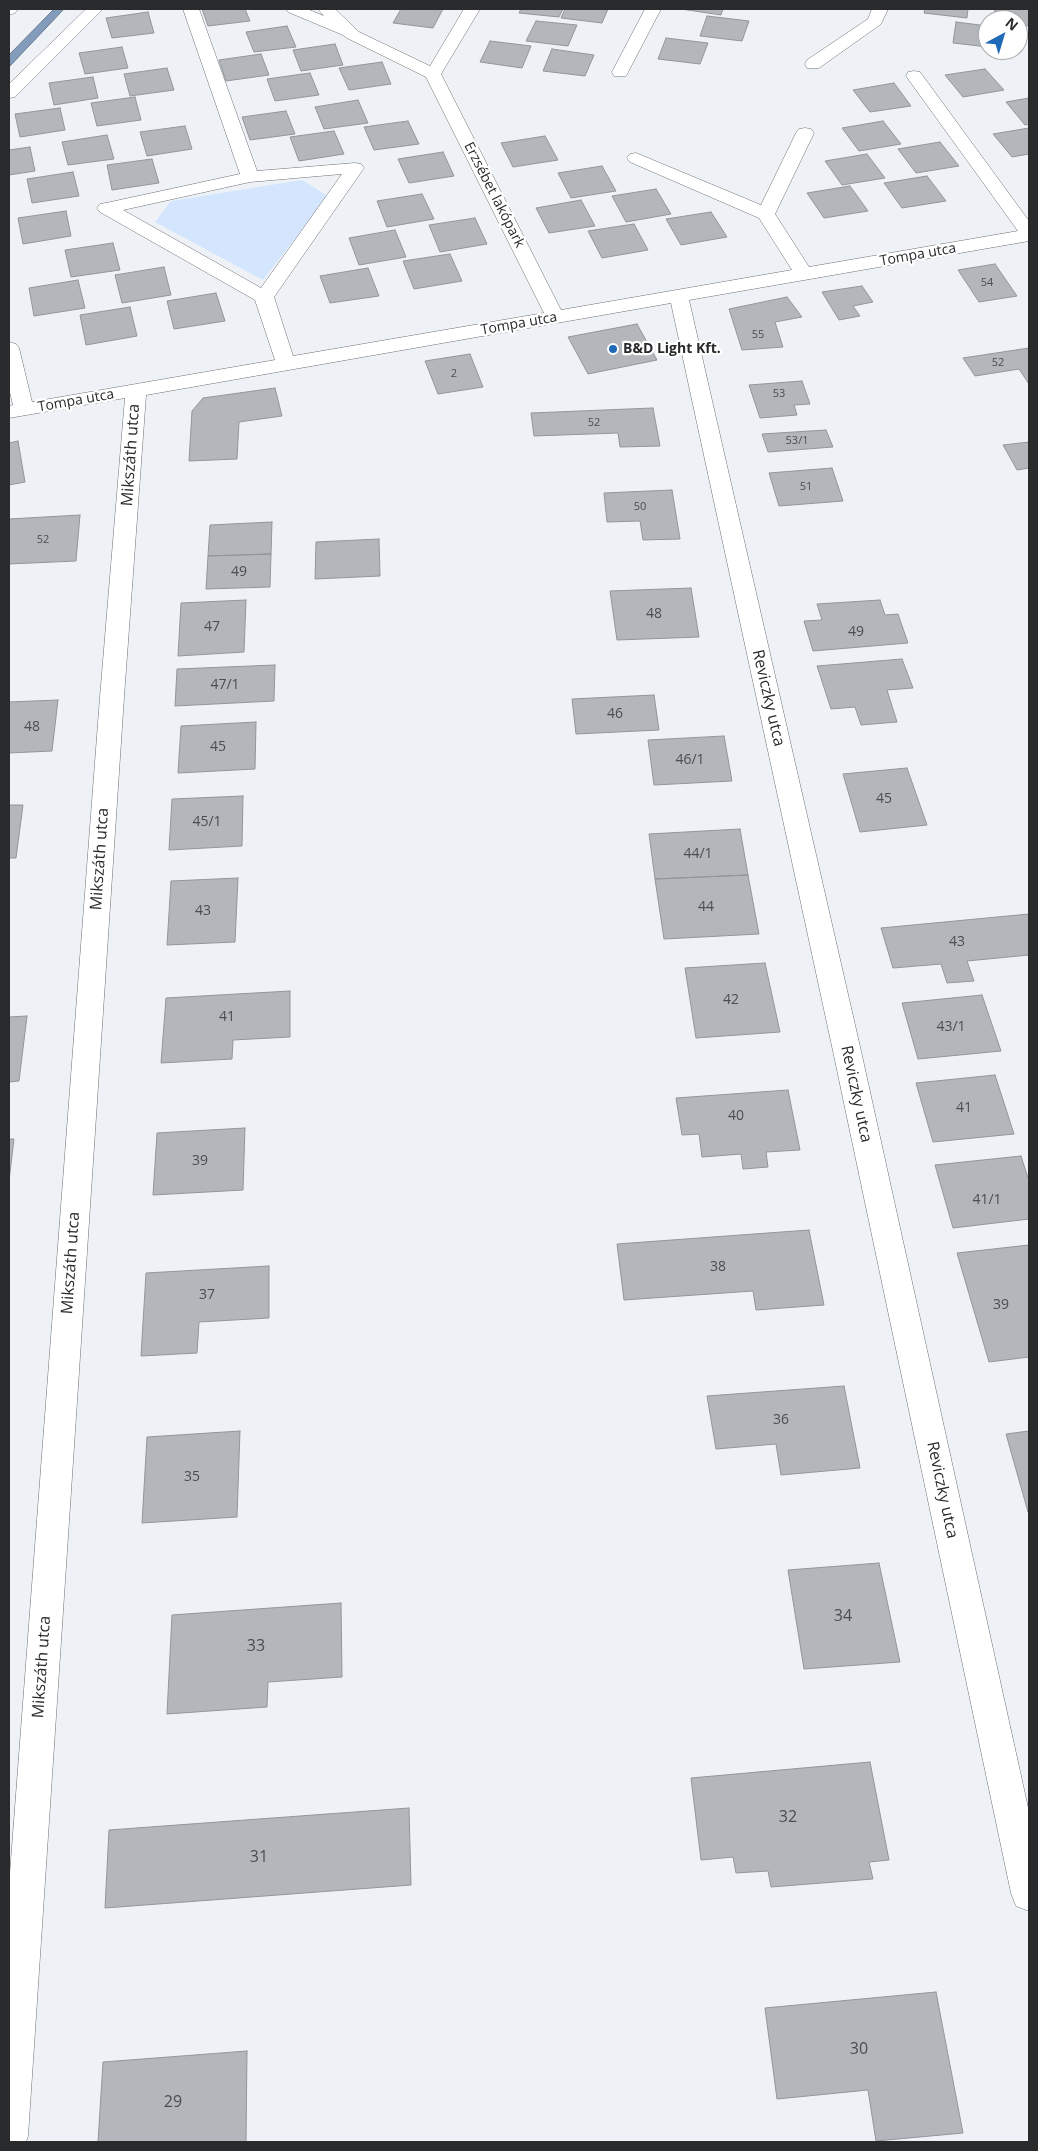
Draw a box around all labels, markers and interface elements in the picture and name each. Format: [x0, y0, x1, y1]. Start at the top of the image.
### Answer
north arrow [978, 10, 1028, 60]
text: N [1002, 13, 1023, 35]
street label: Erzsébet lakópark [460, 139, 528, 251]
street label: Tompa utca [879, 240, 957, 270]
house number: 54 [981, 276, 993, 290]
street label: Tompa utca [480, 309, 558, 339]
house number: 55 [752, 328, 764, 342]
place label: B&D Light Kft. [623, 341, 721, 357]
marker: B&D Light Kft. [607, 343, 619, 355]
house number: 52 [992, 356, 1004, 370]
house number: 2 [451, 367, 457, 381]
street label: Tompa utca [37, 386, 115, 416]
house number: 53 [773, 387, 785, 401]
street label: Mikszáth utca [118, 403, 144, 507]
house number: 52 [588, 416, 600, 430]
house number: 53/1 [786, 434, 808, 448]
house number: 51 [800, 480, 812, 494]
house number: 50 [634, 500, 646, 514]
house number: 52 [37, 533, 49, 547]
house number: 49 [231, 564, 247, 580]
house number: 48 [646, 606, 662, 622]
house number: 47 [204, 619, 220, 635]
house number: 49 [848, 624, 864, 640]
street label: Reviczky utca [748, 648, 788, 748]
house number: 47/1 [210, 677, 240, 693]
house number: 46 [607, 706, 623, 722]
house number: 48 [24, 719, 40, 735]
house number: 45 [210, 739, 226, 755]
house number: 46/1 [675, 752, 705, 768]
house number: 45 [876, 791, 892, 807]
street label: Mikszáth utca [87, 807, 113, 911]
house number: 45/1 [192, 814, 222, 830]
house number: 44/1 [683, 846, 713, 862]
house number: 44 [698, 899, 714, 915]
house number: 43 [195, 903, 211, 919]
house number: 43 [949, 934, 965, 950]
house number: 42 [723, 992, 739, 1008]
house number: 41 [219, 1009, 235, 1025]
house number: 43/1 [936, 1019, 966, 1035]
street label: Reviczky utca [836, 1044, 876, 1144]
house number: 41 [956, 1100, 972, 1116]
house number: 40 [728, 1108, 744, 1124]
house number: 39 [192, 1153, 208, 1169]
house number: 41/1 [972, 1192, 1002, 1208]
street label: Mikszáth utca [58, 1211, 84, 1315]
house number: 38 [710, 1259, 726, 1275]
house number: 37 [199, 1287, 215, 1303]
house number: 39 [993, 1297, 1009, 1313]
house number: 36 [773, 1412, 789, 1428]
street label: Reviczky utca [922, 1440, 962, 1540]
house number: 35 [184, 1469, 200, 1485]
house number: 34 [834, 1606, 852, 1626]
street label: Mikszáth utca [29, 1615, 55, 1719]
house number: 33 [247, 1636, 265, 1656]
house number: 32 [779, 1807, 797, 1827]
house number: 31 [250, 1847, 268, 1867]
house number: 30 [850, 2039, 868, 2059]
house number: 29 [164, 2092, 182, 2112]

